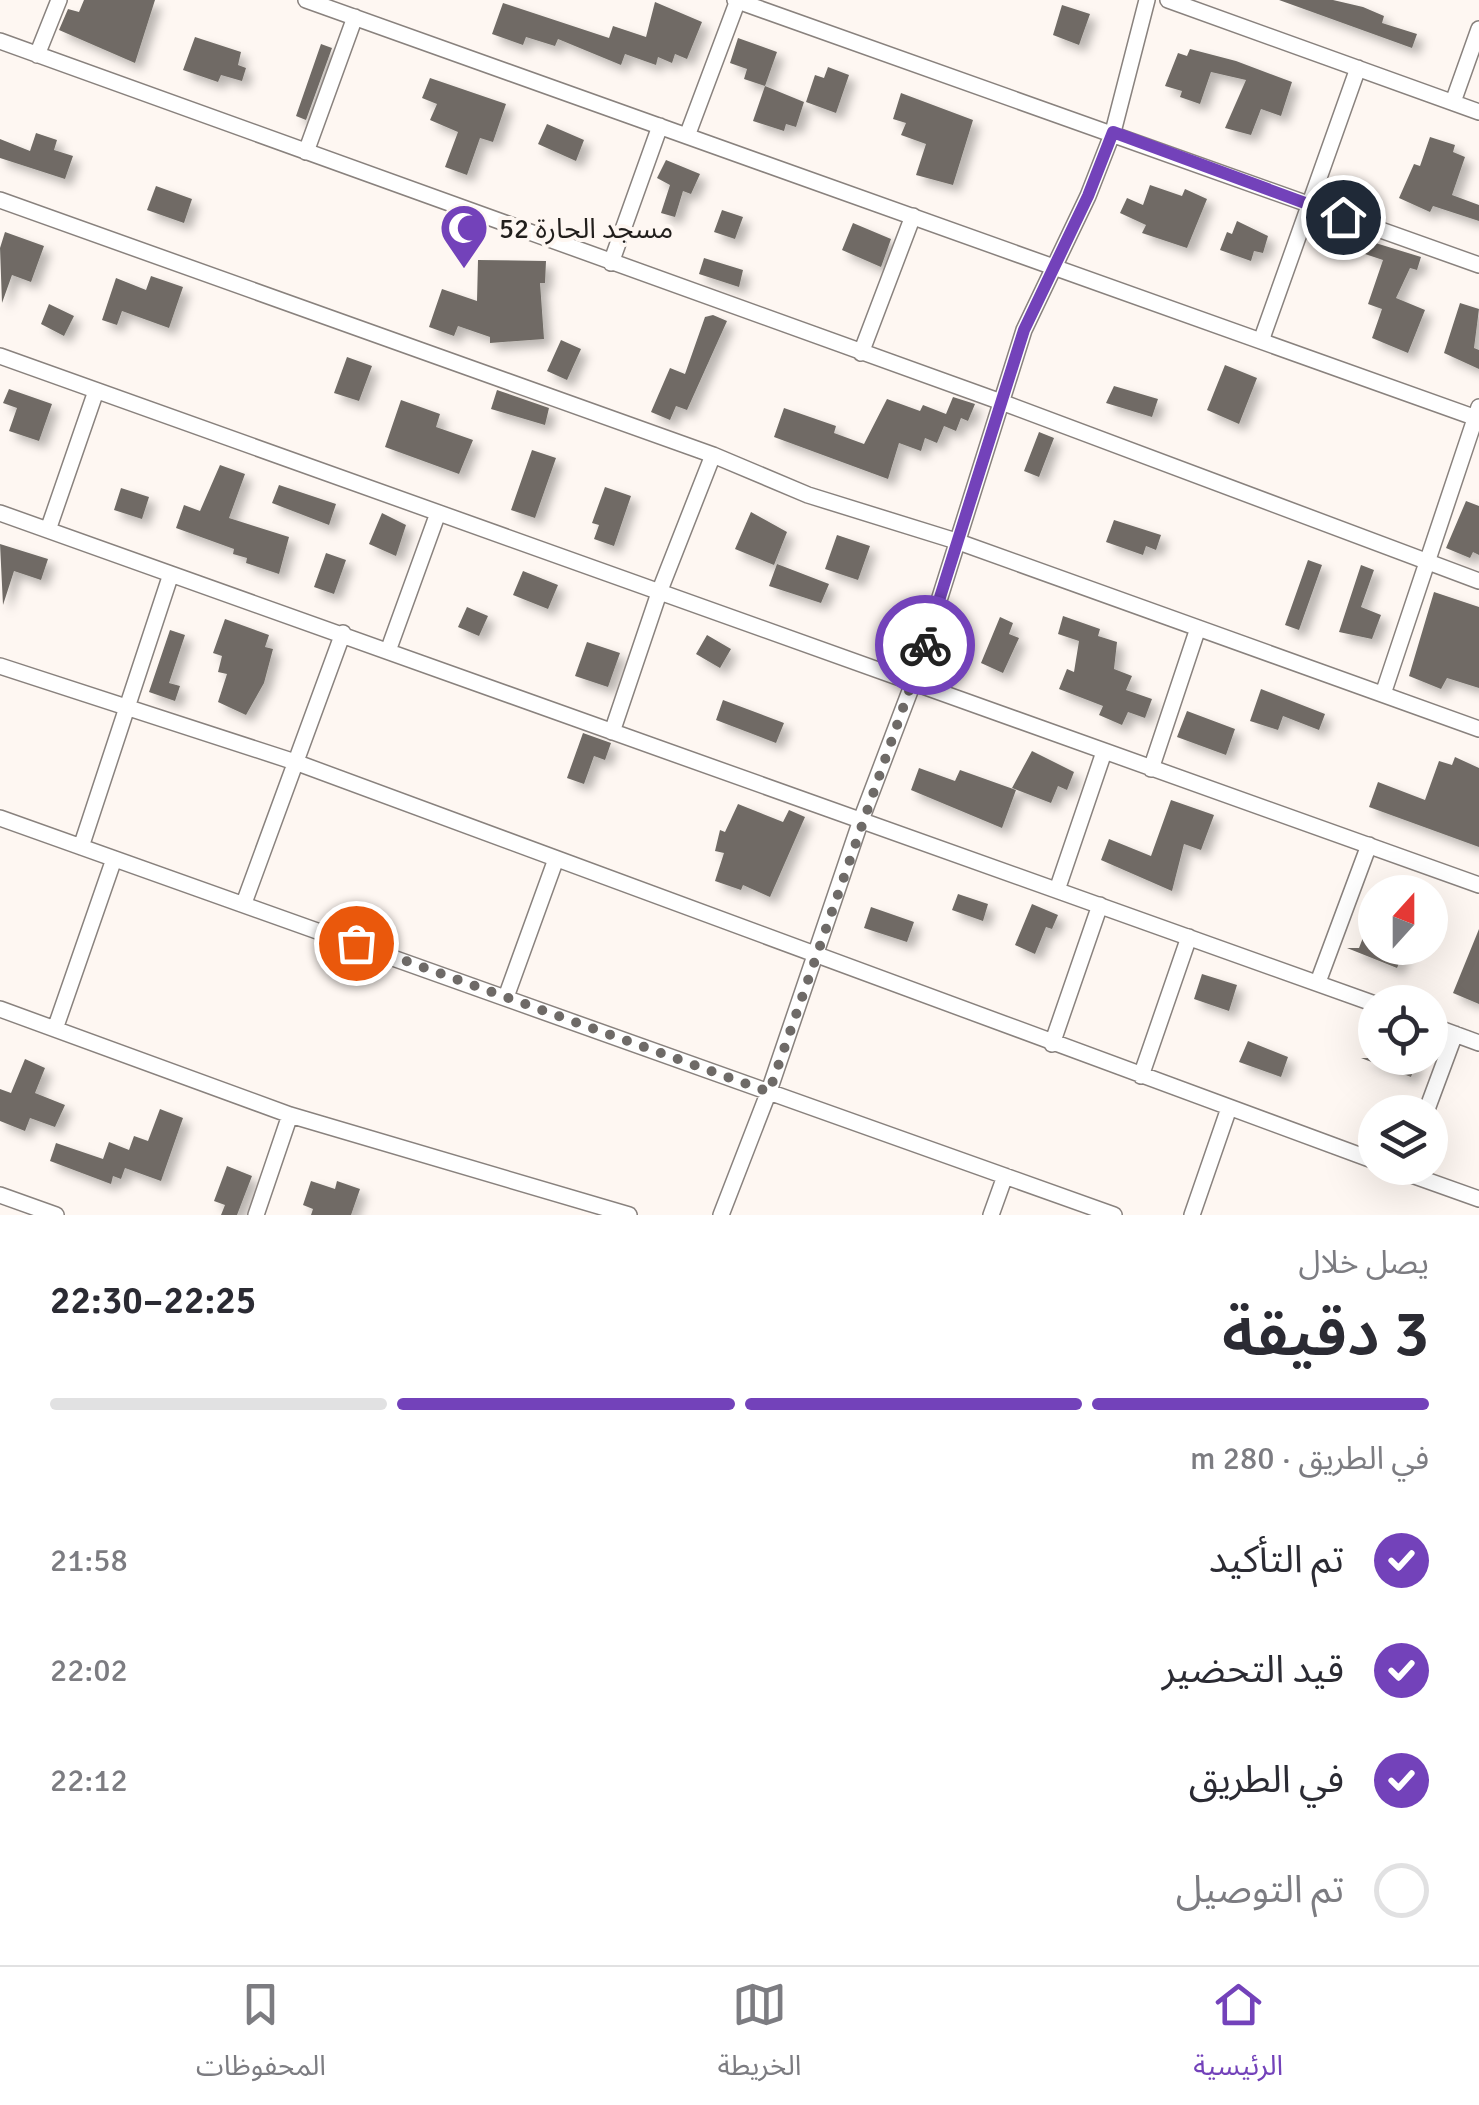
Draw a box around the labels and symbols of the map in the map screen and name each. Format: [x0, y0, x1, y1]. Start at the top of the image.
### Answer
pin [1301, 175, 1386, 260]
mosque icon: مسجد الحارة 52 [438, 202, 490, 270]
place label: مسجد الحارة 52 [499, 212, 673, 246]
courier [875, 595, 975, 695]
north arrow [1358, 875, 1448, 965]
pin [314, 901, 399, 986]

